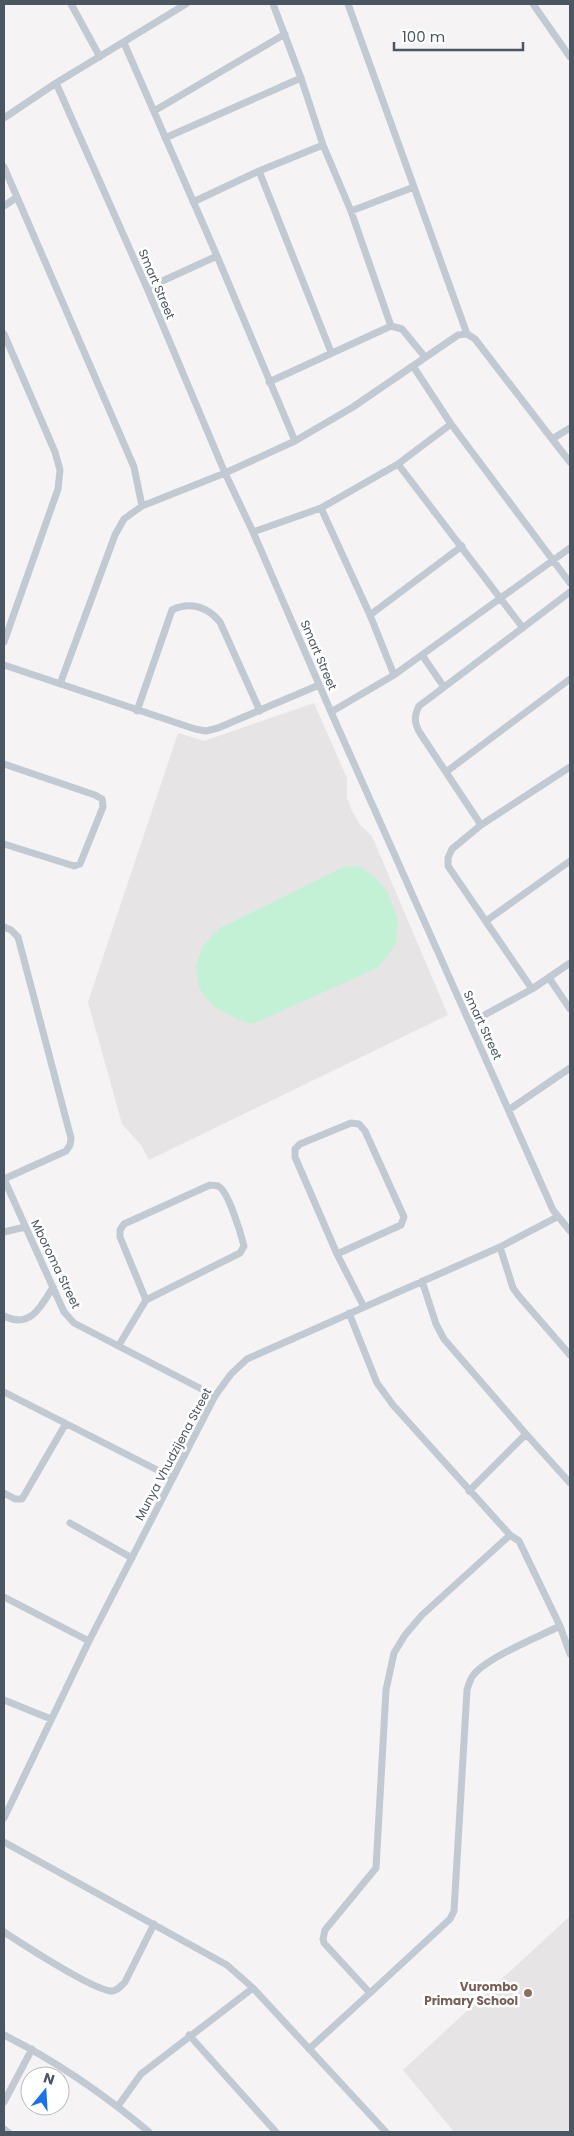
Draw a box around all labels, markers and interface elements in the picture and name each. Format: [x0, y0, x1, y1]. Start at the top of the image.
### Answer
scale bar [394, 20, 523, 52]
text: 100 m [402, 26, 445, 47]
street label: Smart Street [135, 246, 179, 322]
street label: Smart Street [297, 617, 341, 693]
street label: Smart Street [460, 988, 506, 1062]
street label: Mboroma Street [27, 1217, 85, 1311]
street label: Munya Vhudzijena Street [131, 1385, 215, 1523]
place label: Vurombo Primary School [424, 1978, 518, 2009]
marker: Vurombo Primary School [522, 1987, 534, 1999]
north arrow [20, 2066, 70, 2116]
text: N [41, 2067, 57, 2090]

